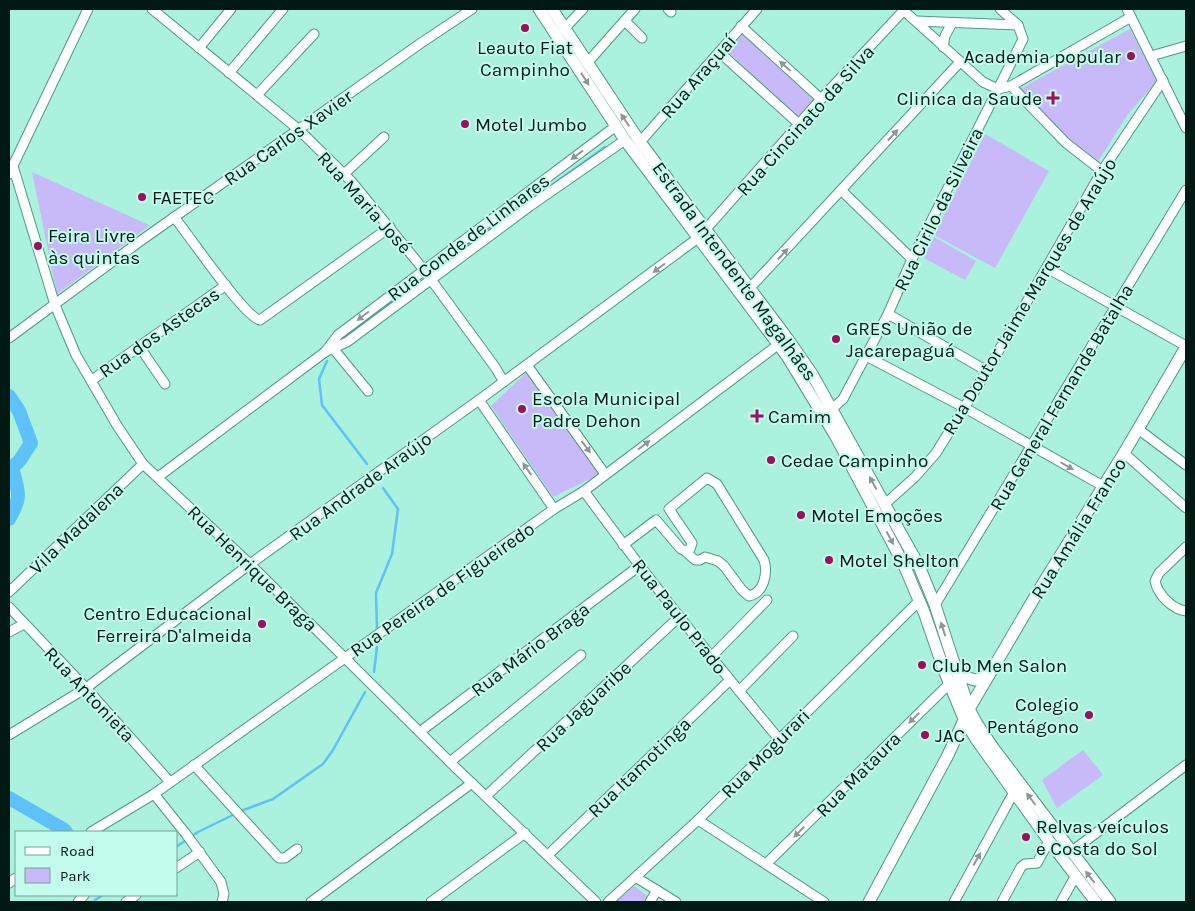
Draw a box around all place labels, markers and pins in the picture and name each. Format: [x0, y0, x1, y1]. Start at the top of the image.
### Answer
marker: Leauto Fiat Campinho [519, 22, 531, 34]
place label: Leauto Fiat Campinho [477, 37, 573, 81]
place label: Academia popular [964, 46, 1121, 68]
marker: Academia popular [1125, 50, 1137, 62]
place label: Clinica da Saude [897, 88, 1042, 110]
marker: Clinica da Saude [1046, 91, 1060, 105]
place label: Motel Jumbo [475, 114, 587, 136]
marker: Motel Jumbo [459, 118, 471, 130]
place label: FAETEC [152, 187, 214, 209]
marker: FAETEC [136, 191, 148, 203]
place label: Feira Livre às quintas [48, 225, 140, 269]
marker: Feira Livre às quintas [32, 240, 44, 252]
place label: GRES União de Jacarepaguá [846, 318, 972, 362]
marker: GRES União de Jacarepaguá [830, 333, 842, 345]
place label: Escola Municipal Padre Dehon [532, 388, 680, 432]
marker: Escola Municipal Padre Dehon [516, 403, 528, 415]
place label: Camim [768, 406, 831, 428]
marker: Camim [750, 409, 764, 423]
place label: Cedae Campinho [781, 450, 928, 472]
marker: Cedae Campinho [765, 454, 777, 466]
place label: Motel Emoções [811, 505, 943, 527]
marker: Motel Emoções [795, 509, 807, 521]
place label: Motel Shelton [839, 550, 959, 572]
marker: Motel Shelton [823, 554, 835, 566]
place label: Centro Educacional Ferreira D'almeida [83, 603, 252, 647]
marker: Centro Educacional Ferreira D'almeida [256, 618, 268, 630]
place label: Club Men Salon [932, 655, 1067, 677]
marker: Club Men Salon [916, 659, 928, 671]
place label: Colegio Pentágono [987, 694, 1079, 738]
marker: Colegio Pentágono [1083, 709, 1095, 721]
place label: JAC [935, 725, 965, 747]
marker: JAC [919, 729, 931, 741]
place label: Relvas veículos e Costa do Sol [1036, 816, 1169, 860]
marker: Relvas veículos e Costa do Sol [1020, 831, 1032, 843]

